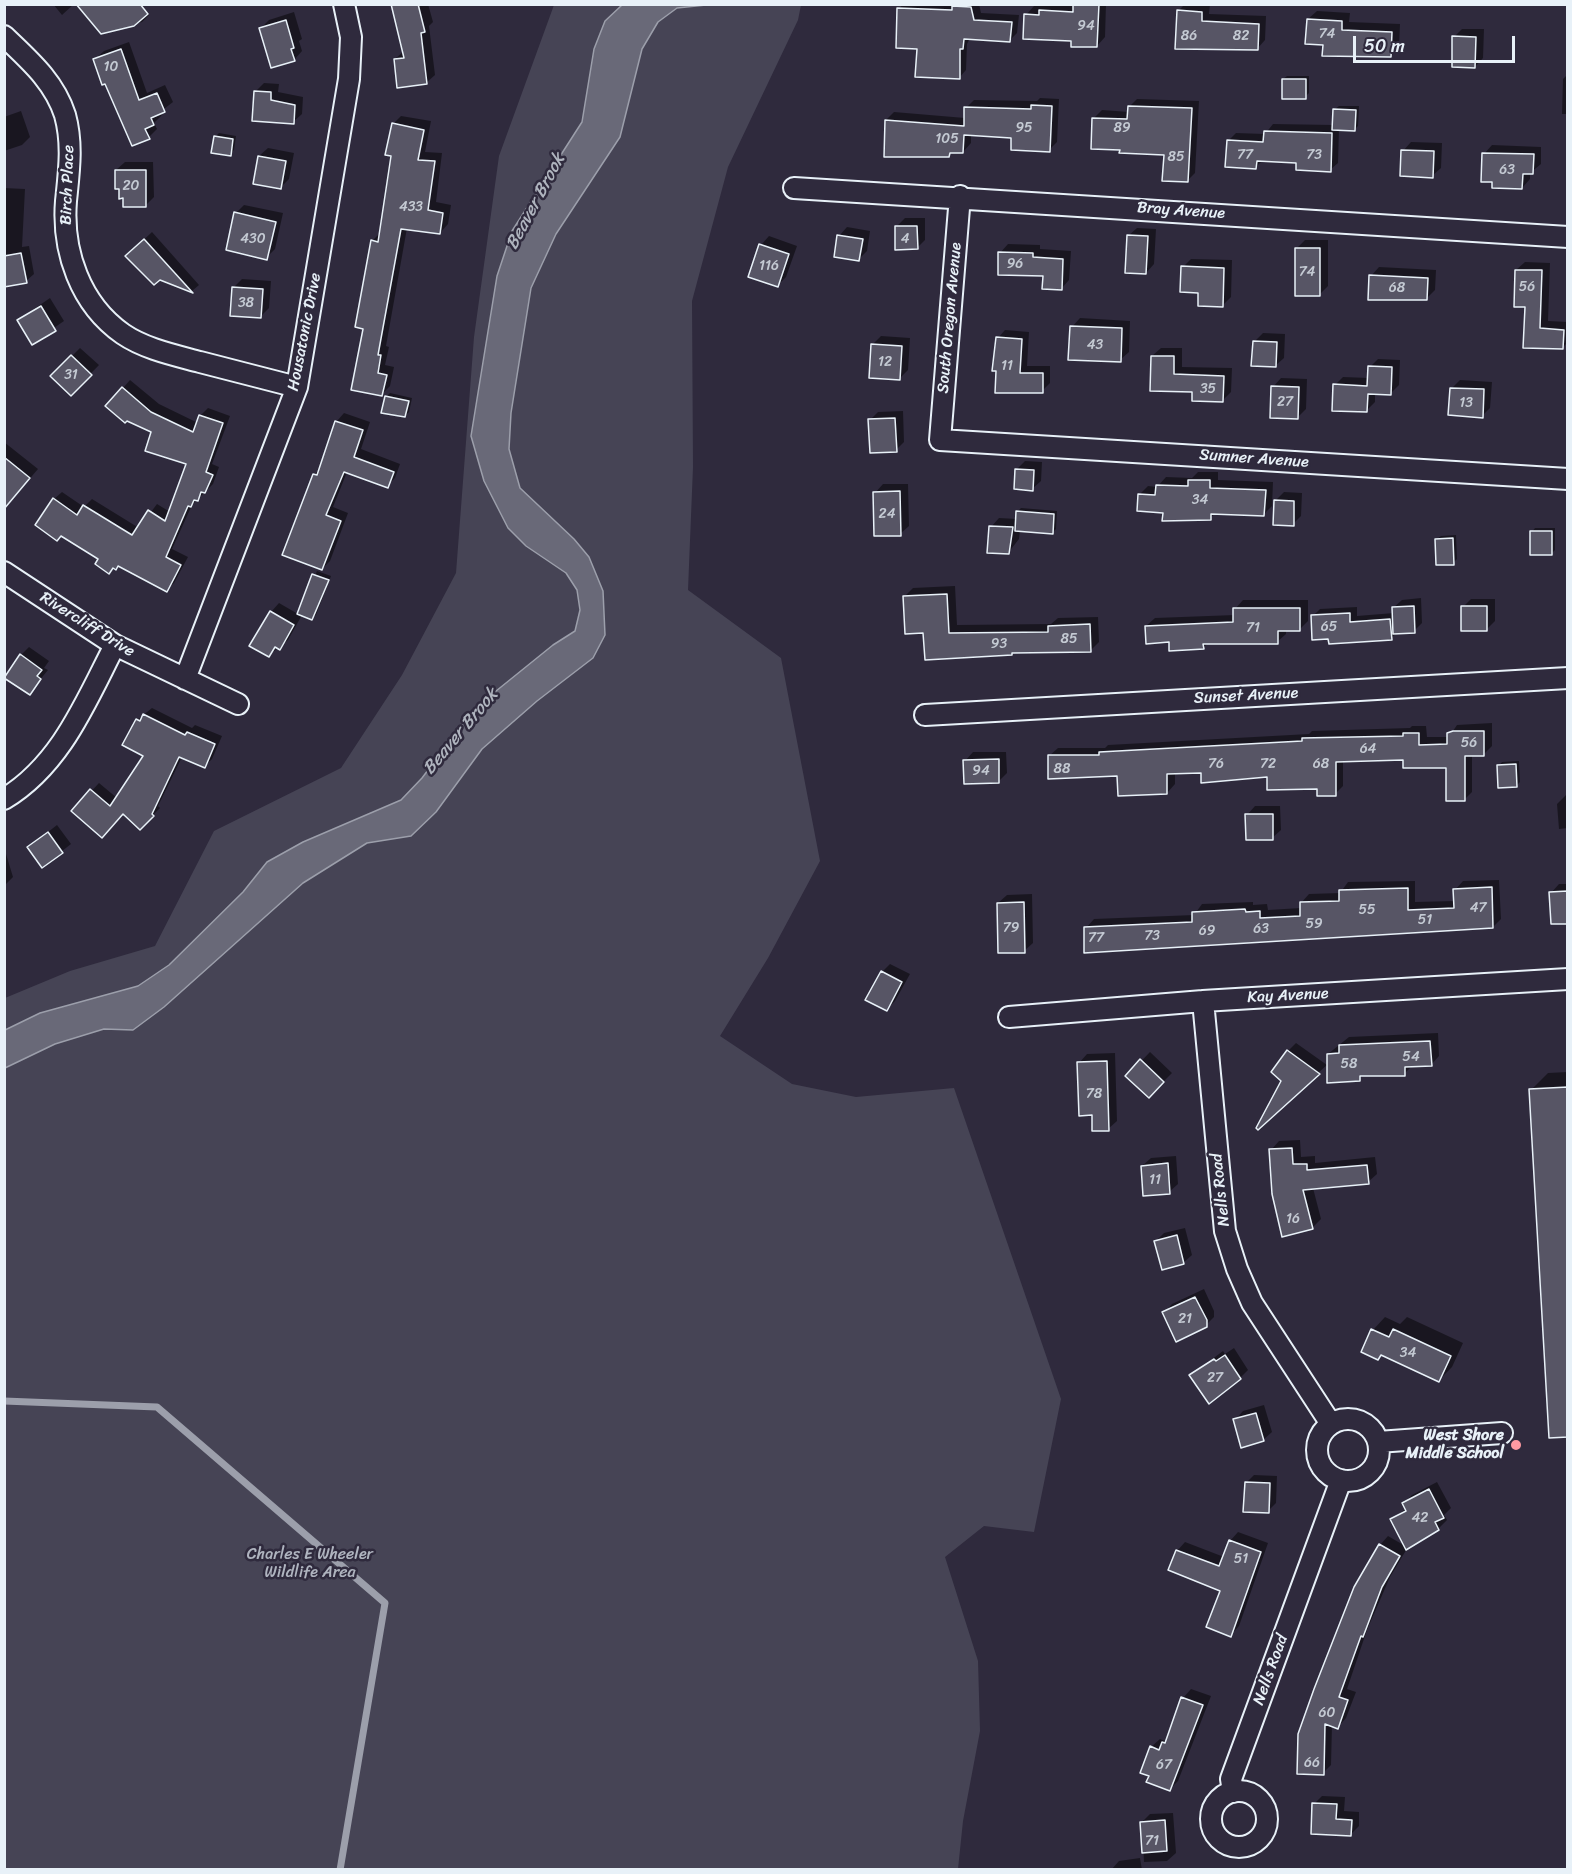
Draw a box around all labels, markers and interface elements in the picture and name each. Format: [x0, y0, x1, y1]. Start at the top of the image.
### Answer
house number: 94 [1077, 18, 1095, 34]
scale bar [1356, 24, 1518, 62]
house number: 74 [1319, 26, 1335, 42]
house number: 86 [1181, 28, 1197, 44]
house number: 82 [1233, 28, 1249, 44]
text: 50 m [1364, 30, 1405, 62]
house number: 10 [104, 59, 118, 75]
house number: 95 [1015, 120, 1033, 136]
house number: 89 [1113, 120, 1131, 136]
house number: 105 [935, 131, 959, 147]
street label: Birch Place [57, 145, 79, 225]
house number: 77 [1237, 147, 1253, 163]
house number: 73 [1306, 147, 1322, 163]
house number: 85 [1168, 149, 1184, 165]
water label: Beaver Brook [502, 150, 570, 254]
house number: 63 [1499, 162, 1515, 178]
house number: 20 [123, 178, 139, 194]
street label: Bray Avenue [1136, 198, 1226, 224]
house number: 433 [399, 199, 423, 215]
house number: 430 [240, 231, 266, 247]
house number: 4 [901, 231, 909, 247]
street label: South Oregon Avenue [934, 242, 966, 394]
house number: 96 [1007, 256, 1023, 272]
house number: 116 [759, 258, 779, 274]
house number: 74 [1299, 264, 1315, 280]
street label: Housatonic Drive [284, 271, 326, 393]
house number: 56 [1519, 279, 1535, 295]
house number: 68 [1389, 280, 1405, 296]
house number: 38 [238, 295, 254, 311]
house number: 43 [1087, 337, 1103, 353]
house number: 12 [878, 354, 892, 370]
house number: 11 [1001, 358, 1013, 374]
house number: 31 [64, 367, 78, 383]
house number: 35 [1200, 381, 1216, 397]
house number: 27 [1277, 394, 1293, 410]
house number: 13 [1459, 395, 1473, 411]
street label: Sumner Avenue [1199, 446, 1309, 472]
house number: 34 [1192, 492, 1208, 508]
house number: 24 [879, 506, 895, 522]
street label: Rivercliff Drive [36, 588, 138, 662]
house number: 65 [1321, 619, 1337, 635]
house number: 71 [1246, 620, 1260, 636]
house number: 85 [1061, 631, 1077, 647]
house number: 93 [991, 636, 1007, 652]
street label: Sunset Avenue [1193, 684, 1299, 708]
water label: Beaver Brook [419, 685, 503, 779]
house number: 56 [1461, 735, 1477, 751]
house number: 64 [1360, 741, 1376, 757]
house number: 76 [1208, 756, 1224, 772]
house number: 72 [1260, 756, 1276, 772]
house number: 68 [1313, 756, 1329, 772]
house number: 88 [1054, 761, 1070, 777]
house number: 94 [972, 763, 990, 779]
house number: 47 [1470, 900, 1486, 916]
house number: 55 [1358, 902, 1376, 918]
house number: 51 [1418, 912, 1432, 928]
house number: 59 [1305, 916, 1323, 932]
house number: 79 [1003, 920, 1019, 936]
house number: 63 [1253, 921, 1269, 937]
house number: 69 [1199, 923, 1215, 939]
house number: 73 [1144, 928, 1160, 944]
house number: 77 [1088, 930, 1104, 946]
street label: Kay Avenue [1247, 984, 1329, 1008]
house number: 54 [1402, 1049, 1420, 1065]
house number: 58 [1341, 1056, 1357, 1072]
house number: 78 [1086, 1086, 1102, 1102]
street label: Nells Road [1208, 1152, 1234, 1228]
house number: 11 [1149, 1172, 1161, 1188]
house number: 16 [1286, 1211, 1300, 1227]
house number: 21 [1178, 1311, 1192, 1327]
house number: 34 [1400, 1345, 1416, 1361]
house number: 27 [1207, 1370, 1223, 1386]
place label: West Shore Middle School [1405, 1426, 1504, 1464]
marker: West Shore Middle School [1509, 1438, 1523, 1452]
house number: 42 [1412, 1510, 1428, 1526]
park label: Charles E Wheeler Wildlife Area [247, 1545, 373, 1583]
house number: 51 [1234, 1551, 1248, 1567]
street label: Nells Road [1249, 1632, 1293, 1708]
house number: 60 [1319, 1705, 1335, 1721]
house number: 66 [1304, 1755, 1320, 1771]
house number: 67 [1156, 1757, 1172, 1773]
house number: 71 [1145, 1833, 1159, 1849]

